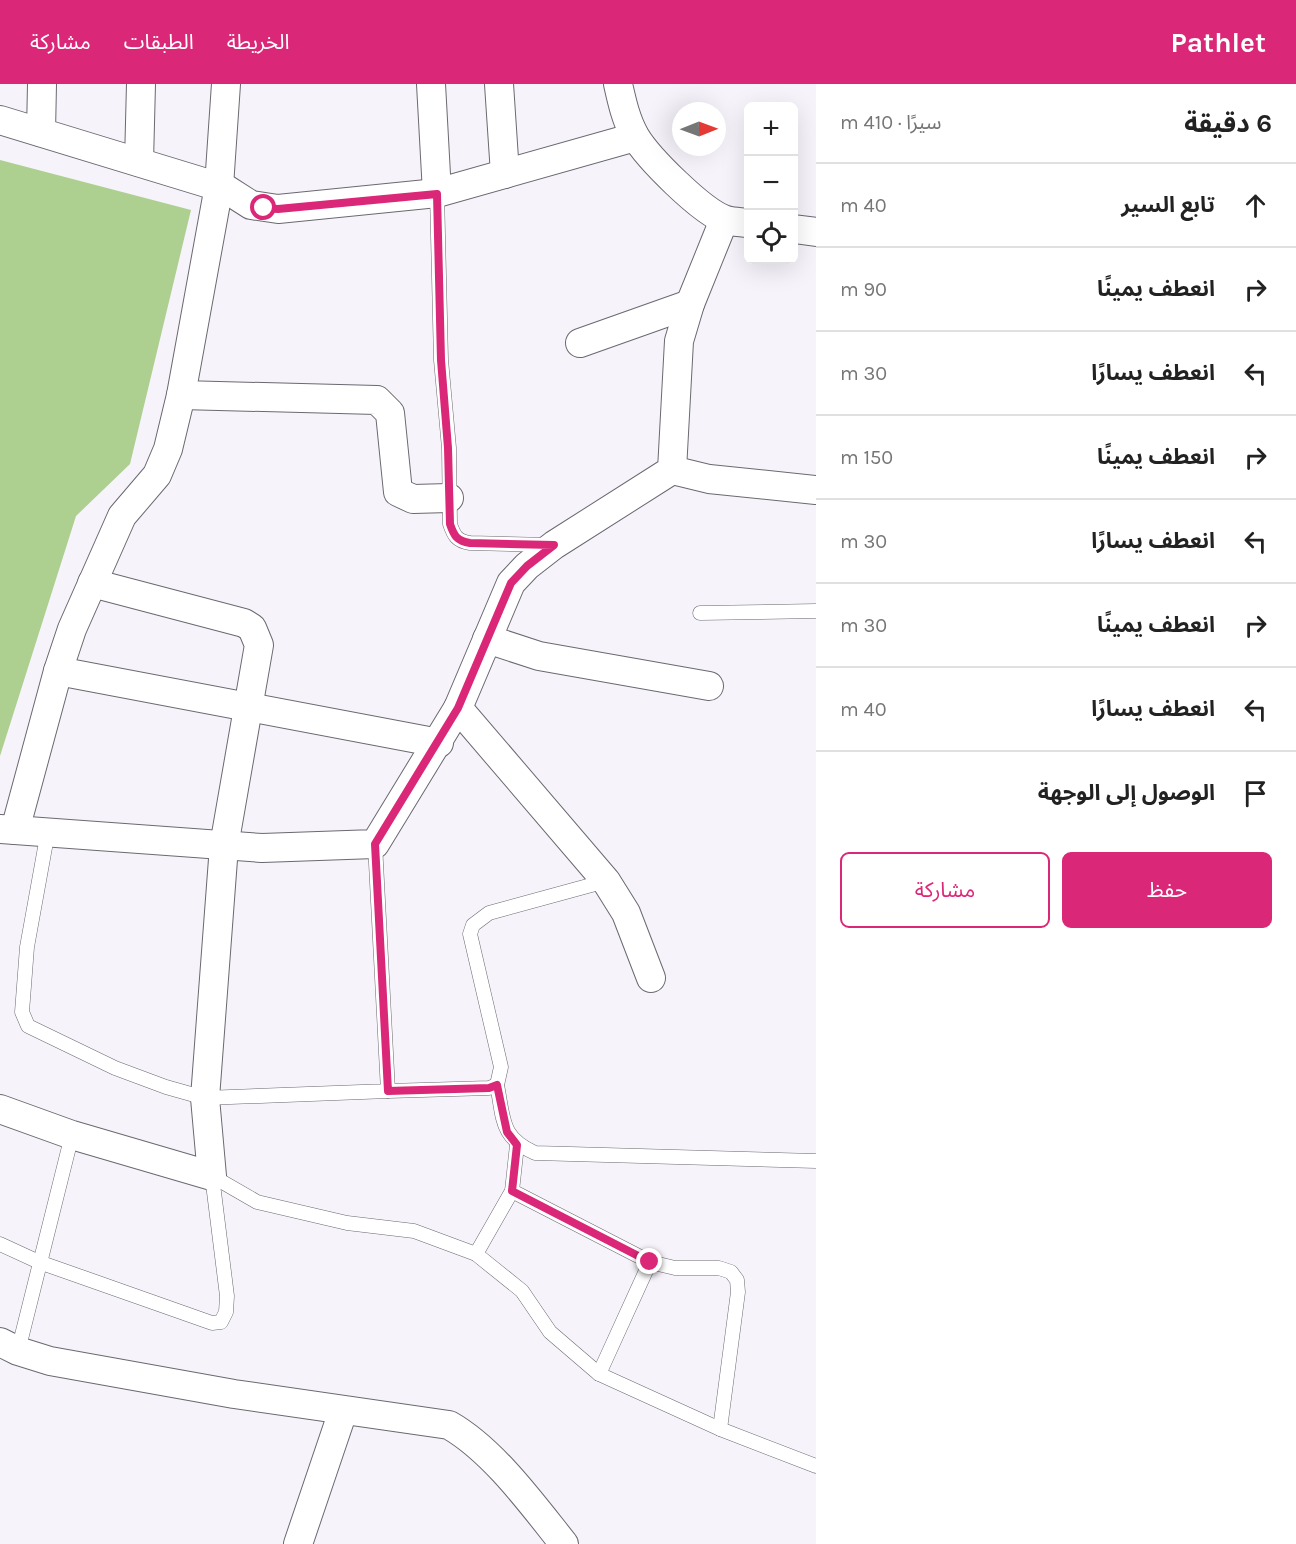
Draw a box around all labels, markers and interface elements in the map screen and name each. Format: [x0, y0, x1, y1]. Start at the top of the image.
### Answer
text: Pathlet [1170, 26, 1266, 59]
text: مشاركة [30, 30, 91, 54]
text: الطبقات [124, 30, 194, 54]
text: الخريطة [227, 30, 290, 54]
north arrow [672, 102, 726, 156]
map controls [744, 102, 798, 264]
button: + [744, 102, 798, 156]
text: 6 دقيقة [1184, 108, 1272, 139]
text: سيرًا · 410 m [840, 111, 942, 134]
button: − [744, 156, 798, 210]
icon: ahead [1239, 189, 1272, 222]
text: تابع السير [1121, 192, 1215, 218]
route start [250, 194, 276, 220]
text: 40 m [840, 194, 887, 217]
button: locate [744, 210, 798, 264]
icon: right [1239, 273, 1272, 306]
text: انعطف يمينًا [1097, 276, 1215, 302]
text: 90 m [840, 278, 887, 301]
icon: left [1239, 357, 1272, 390]
text: انعطف يسارًا [1091, 360, 1215, 386]
text: 30 m [840, 362, 887, 385]
icon: right [1239, 441, 1272, 474]
text: انعطف يمينًا [1097, 444, 1215, 470]
text: 150 m [840, 446, 893, 469]
icon: left [1239, 525, 1272, 558]
text: انعطف يسارًا [1091, 528, 1215, 554]
text: 30 m [840, 530, 887, 553]
icon: right [1239, 609, 1272, 642]
text: انعطف يمينًا [1097, 612, 1215, 638]
text: 30 m [840, 614, 887, 637]
icon: left [1239, 693, 1272, 726]
text: انعطف يسارًا [1091, 696, 1215, 722]
text: 40 m [840, 698, 887, 721]
icon: arrive [1239, 777, 1272, 810]
text: الوصول إلى الوجهة [1038, 780, 1215, 806]
button: مشاركة [840, 852, 1050, 928]
button: حفظ [1062, 852, 1272, 928]
route end [636, 1248, 662, 1274]

